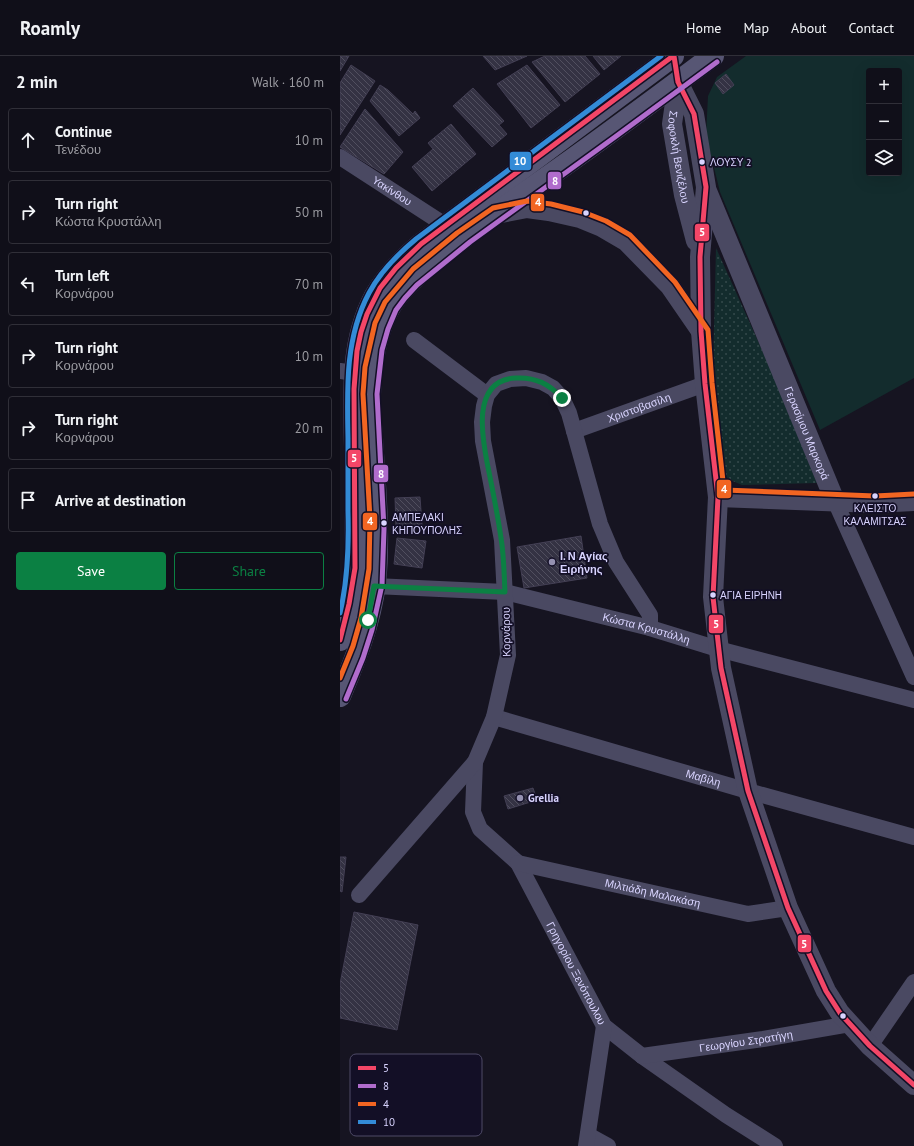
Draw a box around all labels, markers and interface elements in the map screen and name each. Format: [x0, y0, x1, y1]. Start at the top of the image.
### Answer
text: Roamly [20, 16, 80, 40]
text: Home [686, 19, 721, 37]
text: Map [743, 19, 769, 37]
text: About [791, 19, 827, 37]
text: Contact [849, 19, 894, 37]
map controls [866, 68, 902, 176]
button: + [866, 68, 902, 104]
text: 2 min [16, 71, 57, 93]
text: Walk · 160 m [252, 74, 324, 91]
button: − [866, 104, 902, 140]
street label: Σοφοκλή Βενιζέλου [665, 110, 693, 205]
text: Continue [55, 122, 112, 141]
icon: ahead [17, 129, 39, 151]
text: 10 m [295, 132, 323, 149]
button: layers [866, 140, 902, 176]
text: Τενέδου [55, 141, 101, 158]
line badge: 10 [509, 151, 532, 171]
text: 10 [514, 154, 526, 168]
place label: ΛΟΥΣΥ 2 [710, 156, 752, 169]
marker: ΛΟΥΣΥ 2 [697, 157, 707, 167]
line badge: 8 [547, 171, 562, 190]
street label: Υακίνθου [370, 173, 414, 209]
text: 8 [552, 174, 558, 188]
line badge: 4 [530, 193, 545, 212]
text: Turn right [55, 194, 118, 213]
text: 4 [535, 195, 542, 209]
icon: right [17, 201, 39, 223]
text: 50 m [295, 204, 323, 221]
unlabelled marker [581, 208, 591, 218]
text: Κώστα Κρυστάλλη [55, 213, 162, 230]
line badge: 5 [694, 223, 710, 242]
text: 5 [699, 225, 705, 239]
text: Turn left [55, 266, 109, 285]
icon: left [17, 273, 39, 295]
text: 70 m [295, 276, 323, 293]
text: Κορνάρου [55, 285, 114, 302]
text: Turn right [55, 338, 118, 357]
icon: right [17, 345, 39, 367]
text: 10 m [295, 348, 323, 365]
text: Κορνάρου [55, 357, 114, 374]
street label: Γερασίμου Μαρκορά [781, 384, 833, 483]
route end [553, 389, 571, 407]
street label: Χριστοβασίλη [605, 390, 673, 426]
text: Turn right [55, 410, 118, 429]
icon: right [17, 417, 39, 439]
text: 20 m [295, 420, 323, 437]
text: Κορνάρου [55, 429, 114, 446]
line badge: 5 [347, 449, 362, 468]
text: 5 [351, 451, 357, 465]
line badge: 8 [373, 464, 389, 483]
text: 8 [378, 467, 384, 481]
line badge: 4 [716, 479, 732, 499]
text: 4 [721, 482, 728, 496]
icon: arrive [17, 489, 39, 511]
text: Arrive at destination [55, 491, 186, 510]
marker: ΚΛΕΙΣΤΟ ΚΑΛΑΜΙΤΣΑΣ [870, 491, 880, 501]
place label: ΚΛΕΙΣΤΟ ΚΑΛΑΜΙΤΣΑΣ [844, 502, 906, 528]
place label: ΑΜΠΕΛΑΚΙ ΚΗΠΟΥΠΟΛΗΣ [392, 511, 462, 537]
line badge: 4 [362, 512, 378, 531]
text: 4 [367, 514, 374, 528]
marker: ΑΜΠΕΛΑΚΙ ΚΗΠΟΥΠΟΛΗΣ [379, 518, 389, 528]
place label: Ι. Ν Αγίας Ειρήνης [560, 549, 608, 576]
button: Save [16, 552, 166, 590]
button: Share [174, 552, 324, 590]
marker: Ι. Ν Αγίας Ειρήνης [547, 557, 557, 567]
place label: ΑΓΙΑ ΕΙΡΗΝΗ [720, 589, 782, 602]
marker: ΑΓΙΑ ΕΙΡΗΝΗ [708, 590, 718, 600]
street label: Κορνάρου [499, 607, 513, 657]
street label: Κώστα Κρυστάλλη [601, 610, 692, 647]
route start [359, 611, 377, 629]
line badge: 5 [708, 614, 724, 634]
text: 5 [713, 617, 719, 631]
street label: Μαβίλη [684, 766, 723, 790]
place label: Grellia [528, 791, 559, 805]
marker: Grellia [515, 793, 525, 803]
street label: Μιλτιάδη Μαλακάση [604, 876, 702, 910]
street label: Γρηγορίου Ξενόπουλου [543, 919, 609, 1027]
line badge: 5 [797, 934, 812, 953]
text: 5 [801, 937, 807, 951]
unlabelled marker [838, 1011, 848, 1021]
street label: Γεωργίου Στρατήγη [698, 1027, 794, 1055]
legend [350, 1054, 482, 1136]
text: 5 [383, 1061, 389, 1075]
text: 8 [383, 1079, 389, 1093]
text: 4 [383, 1097, 389, 1111]
text: 10 [383, 1115, 395, 1129]

